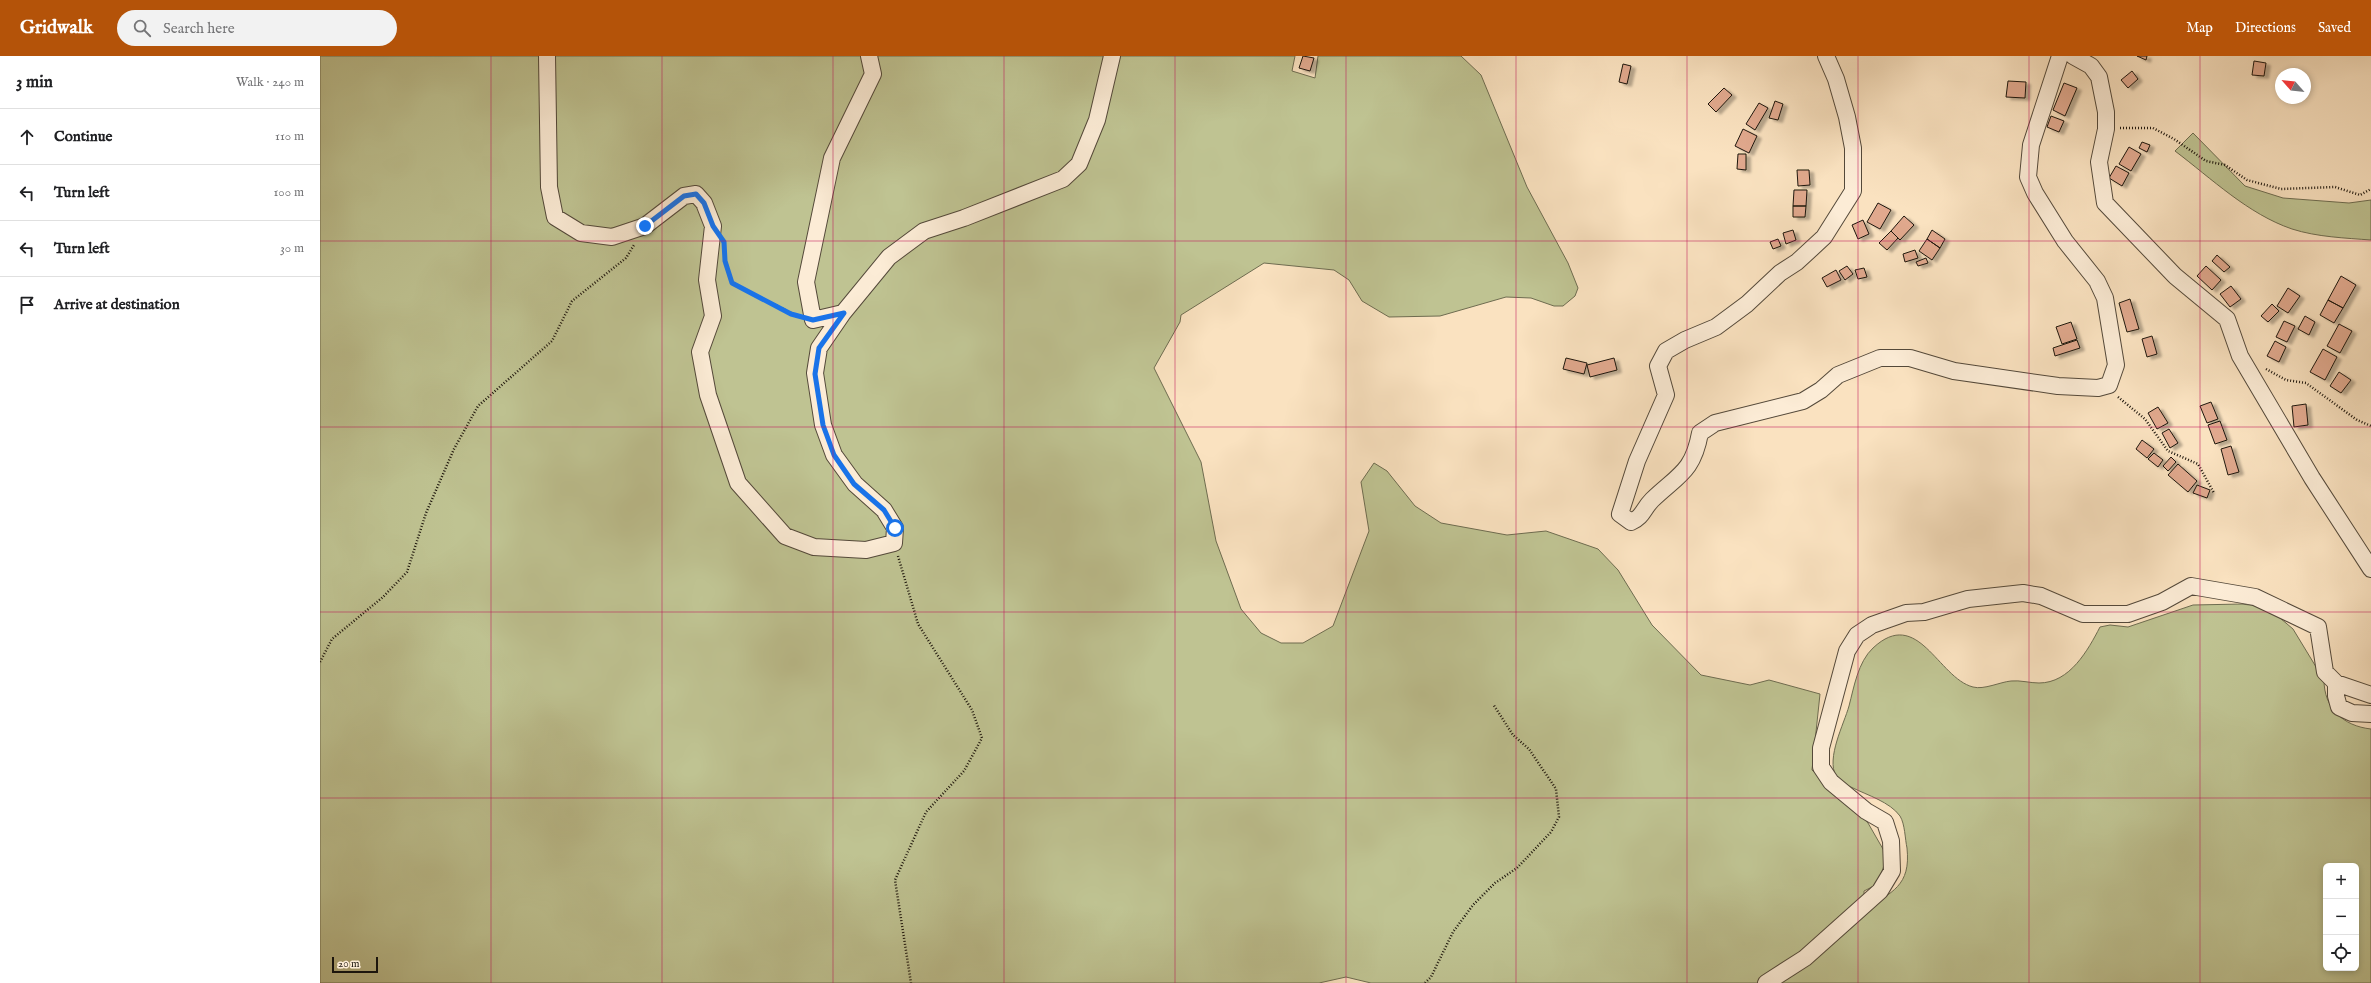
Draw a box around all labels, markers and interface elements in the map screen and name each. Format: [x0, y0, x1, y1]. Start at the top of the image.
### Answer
search box [117, 10, 397, 46]
text: Gridwalk [20, 16, 93, 40]
icon: search [131, 17, 153, 39]
text: Search here [163, 19, 235, 38]
text: Map [2186, 19, 2213, 37]
text: Directions [2235, 19, 2296, 37]
text: Saved [2318, 19, 2351, 37]
north arrow [2275, 68, 2311, 104]
text: 3 min [16, 72, 53, 93]
text: Walk · 240 m [236, 74, 304, 91]
icon: ahead [16, 126, 38, 148]
text: Continue [54, 127, 112, 146]
text: 110 m [275, 128, 304, 145]
icon: left [16, 182, 38, 204]
text: Turn left [54, 183, 110, 202]
text: 100 m [274, 184, 304, 201]
route end [636, 217, 654, 235]
icon: left [16, 238, 38, 260]
text: Turn left [54, 239, 110, 258]
text: 30 m [280, 240, 304, 257]
icon: arrive [16, 294, 38, 316]
text: Arrive at destination [54, 295, 180, 314]
route start [886, 519, 904, 537]
map controls [2323, 863, 2359, 971]
button: + [2323, 863, 2359, 899]
button: − [2323, 899, 2359, 935]
button: locate [2323, 935, 2359, 971]
scale bar [332, 955, 378, 974]
text: 20 m [338, 957, 359, 971]

